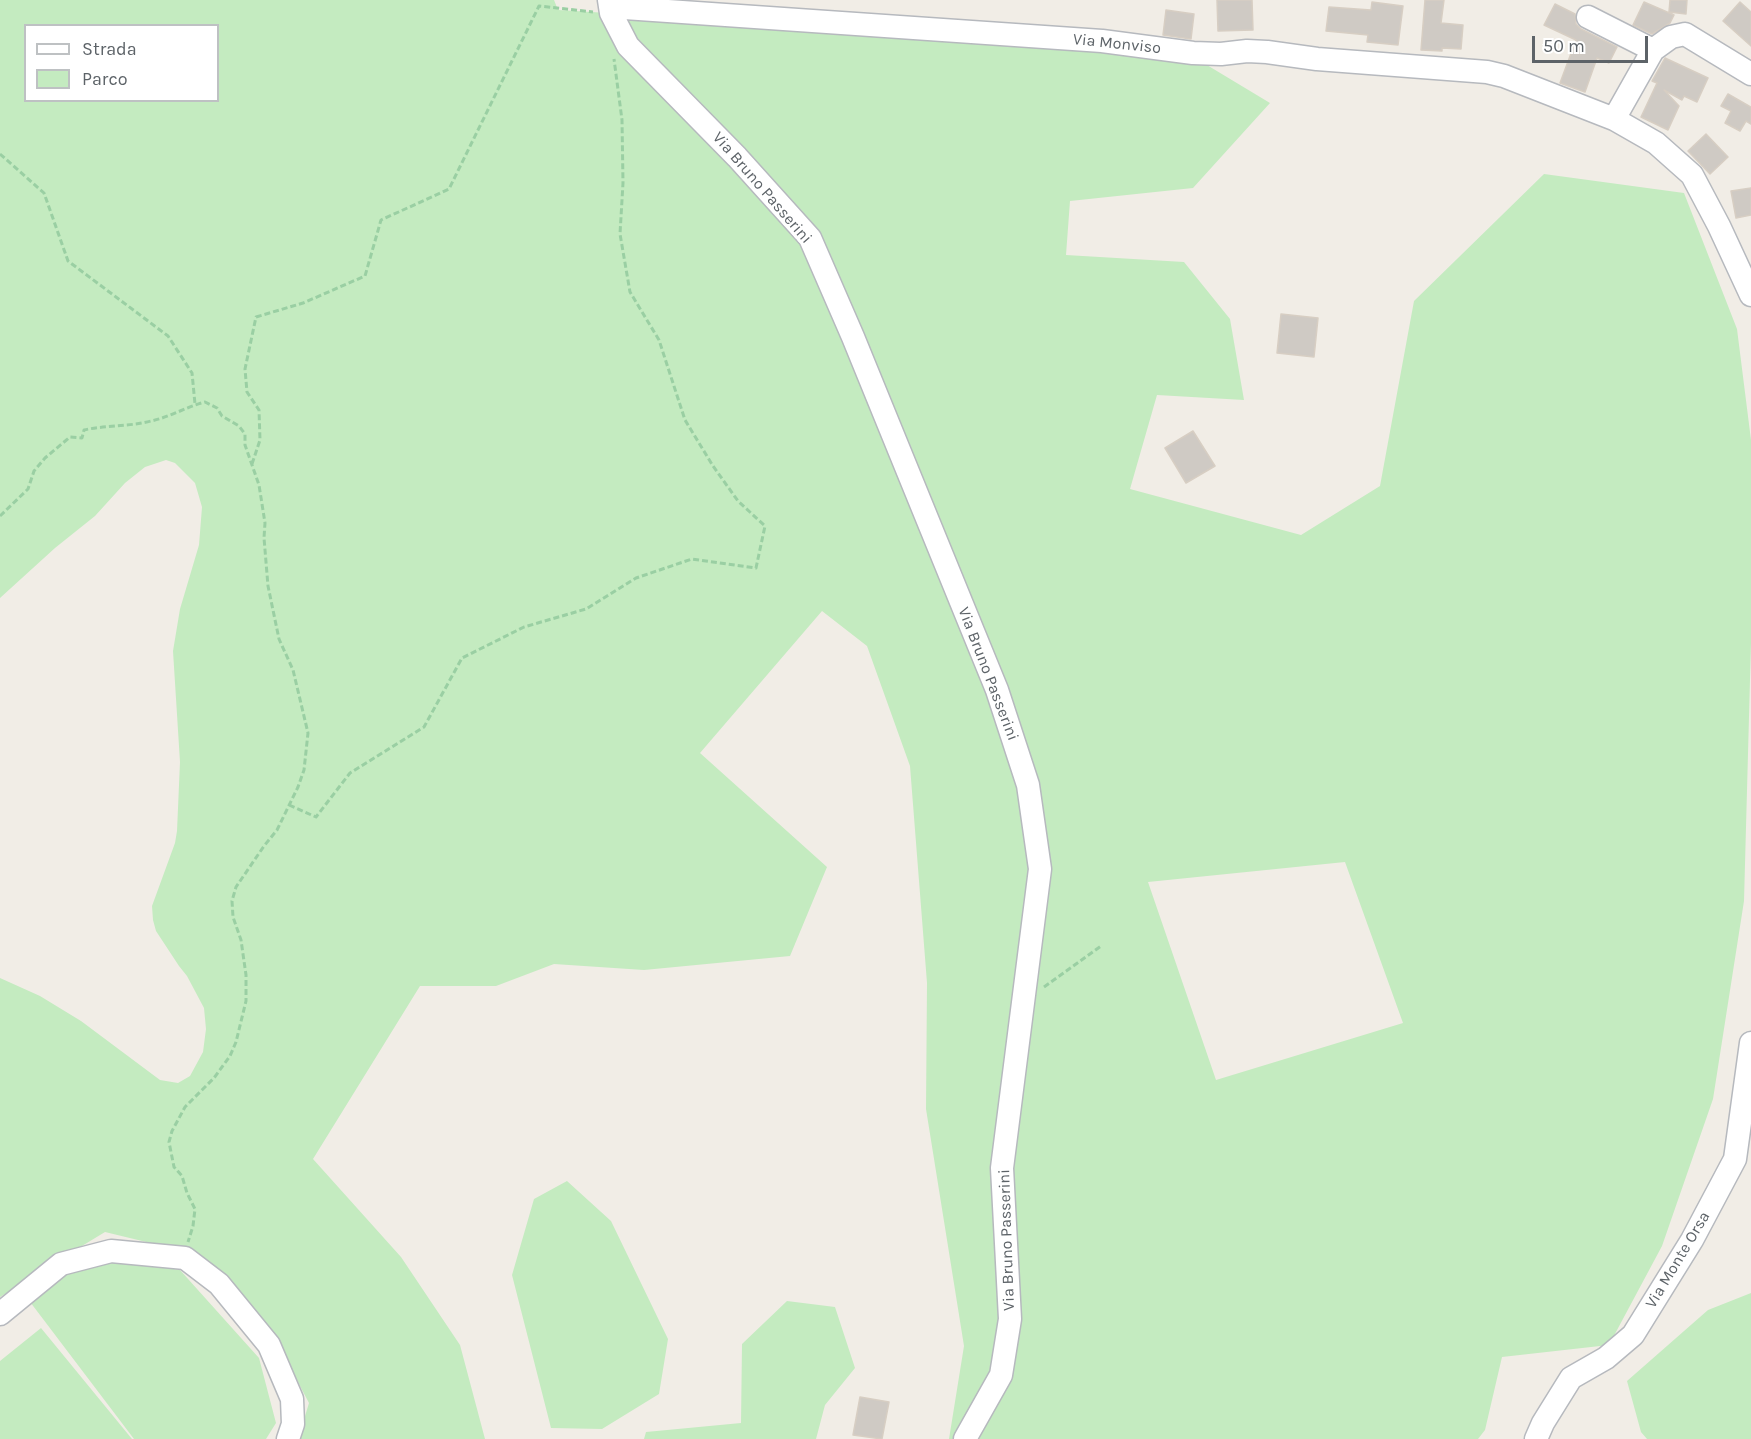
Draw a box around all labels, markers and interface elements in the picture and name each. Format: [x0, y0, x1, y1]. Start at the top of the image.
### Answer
legend [24, 24, 219, 102]
scale bar [1535, 24, 1650, 62]
street label: Via Monviso [1072, 30, 1162, 58]
text: 50 m [1543, 35, 1585, 57]
text: Strada [82, 38, 137, 60]
text: Parco [82, 68, 128, 90]
street label: Via Bruno Passerini [708, 128, 816, 248]
street label: Via Bruno Passerini [954, 604, 1022, 744]
street label: Via Bruno Passerini [995, 1169, 1019, 1311]
street label: Via Monte Orsa [1642, 1208, 1714, 1312]

